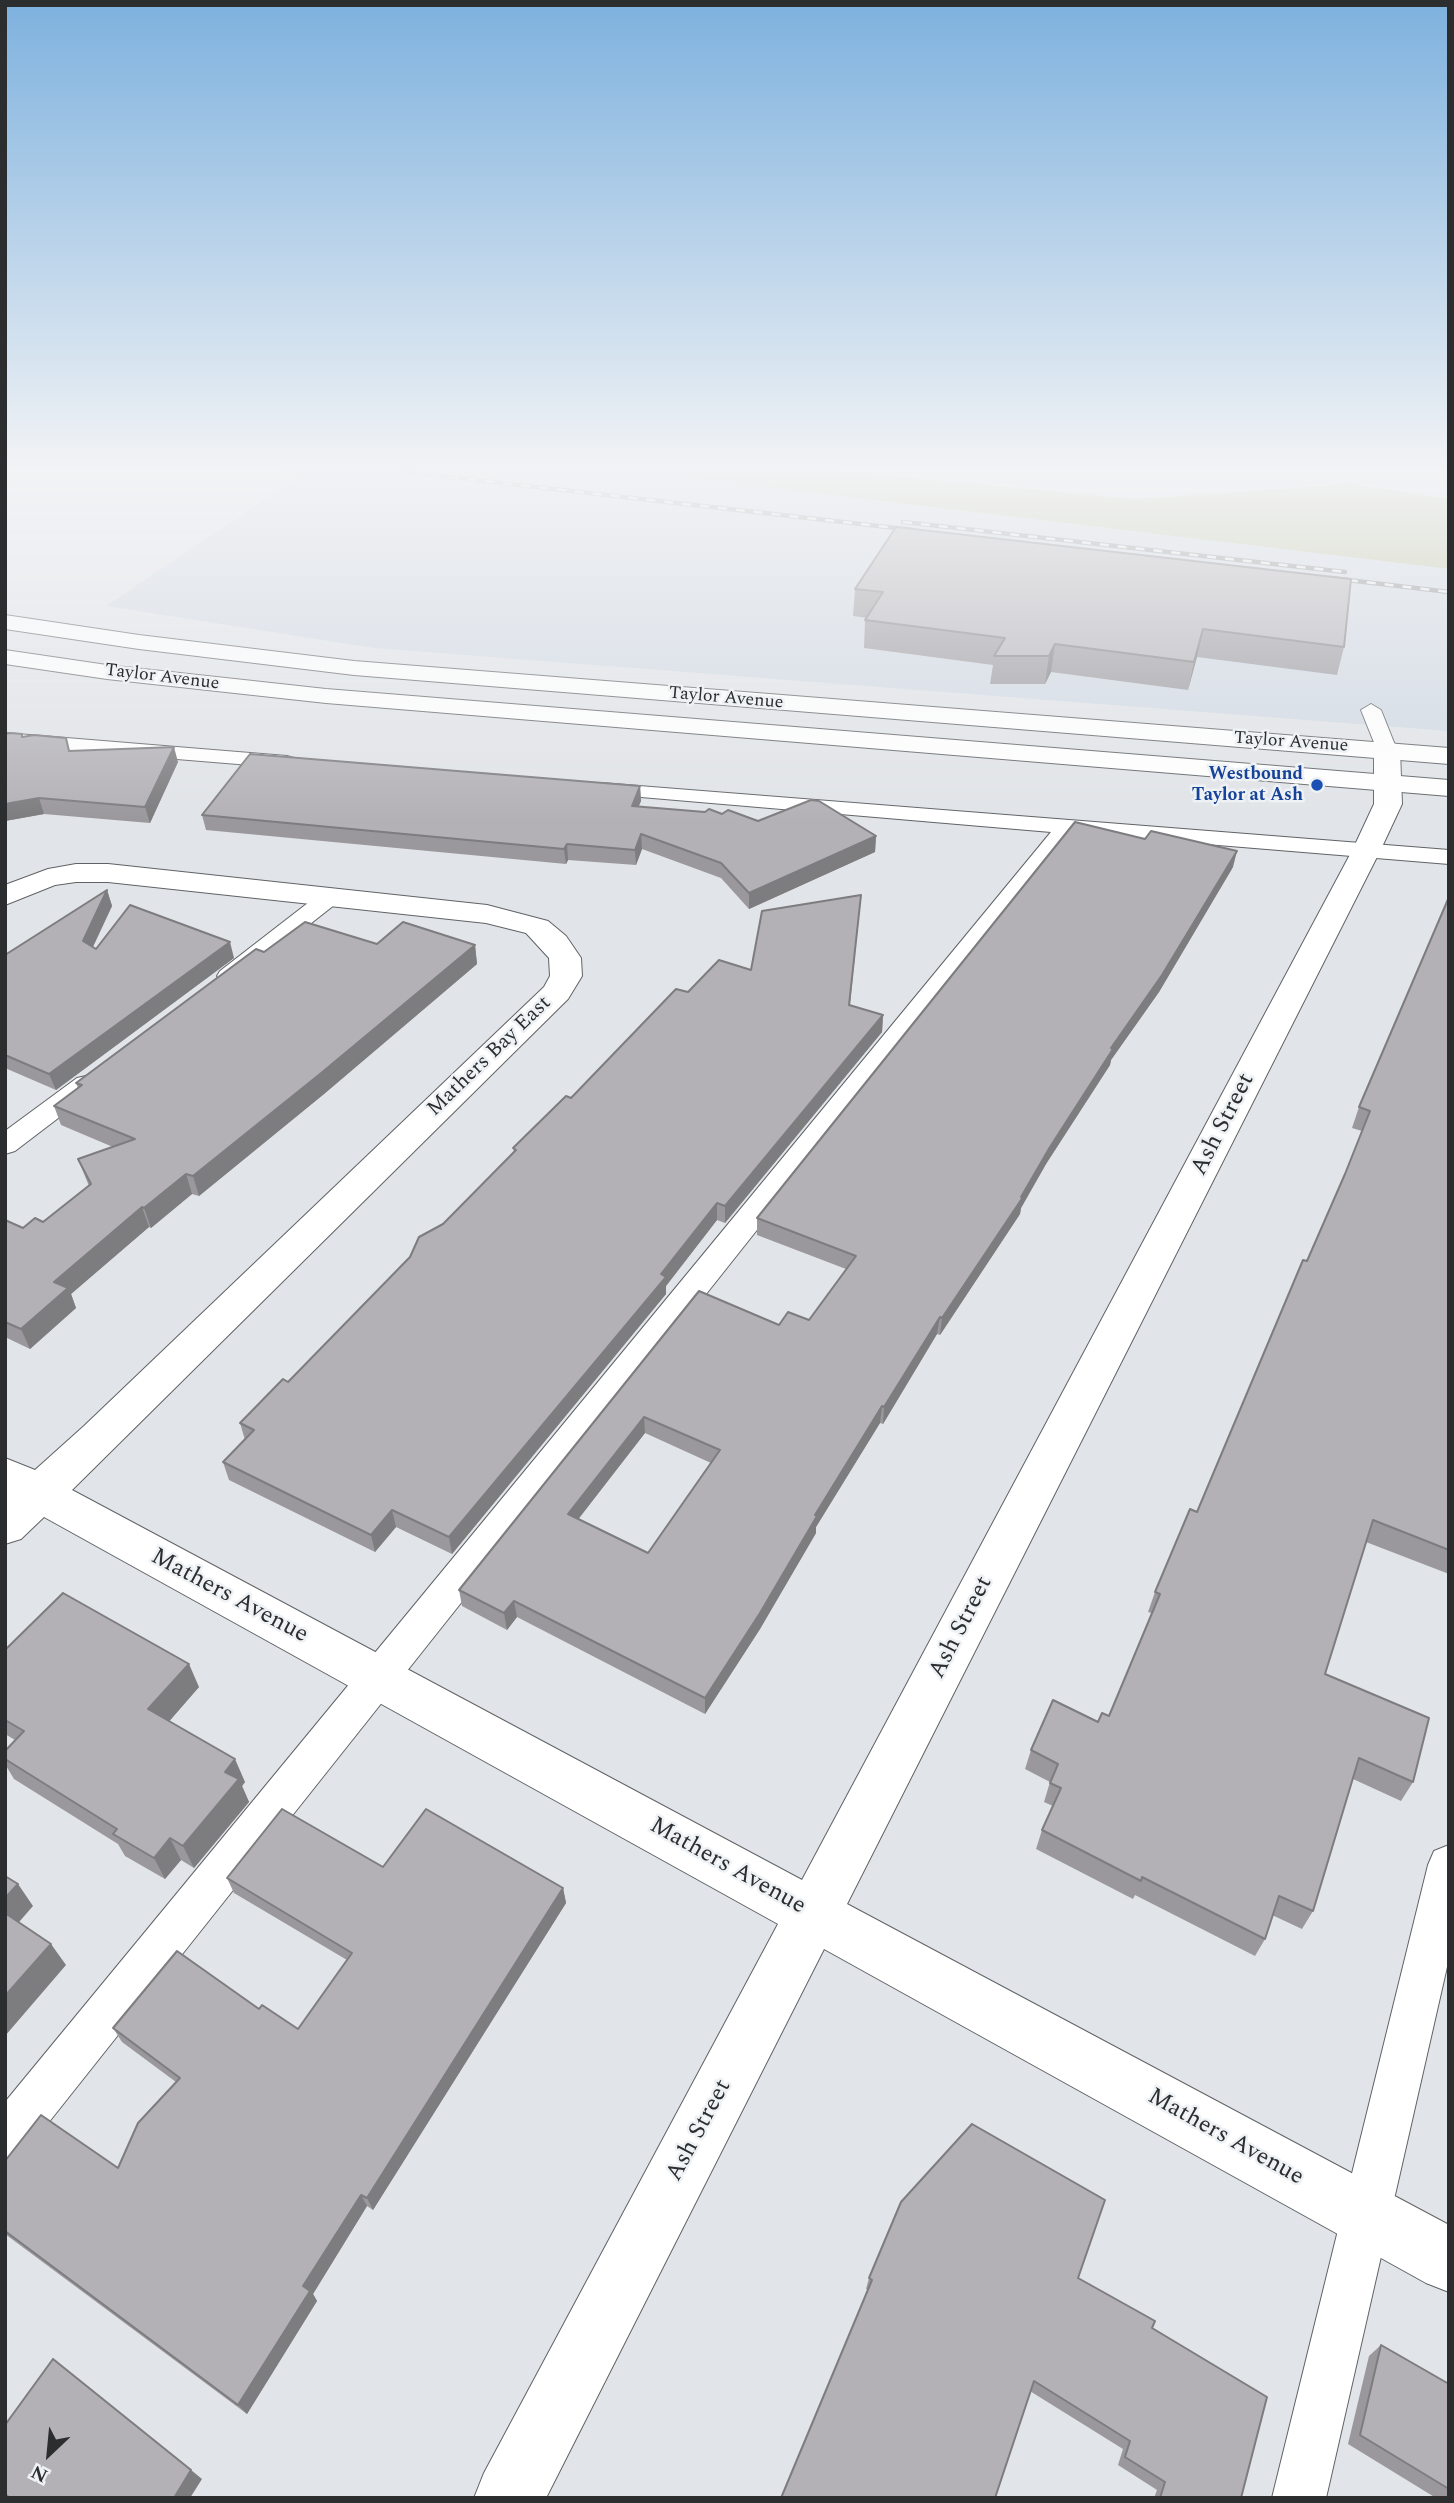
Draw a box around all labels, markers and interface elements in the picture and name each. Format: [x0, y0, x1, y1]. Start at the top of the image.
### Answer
street label: Taylor Avenue [104, 660, 220, 696]
street label: Taylor Avenue [668, 683, 784, 715]
street label: Taylor Avenue [1233, 728, 1349, 758]
place label: Westbound Taylor at Ash [1192, 764, 1303, 806]
marker: Westbound Taylor at Ash [1309, 777, 1325, 793]
street label: Mathers Bay East [423, 992, 557, 1122]
street label: Ash Street [1186, 1069, 1262, 1181]
street label: Mathers Avenue [145, 1543, 313, 1651]
street label: Ash Street [924, 1572, 1000, 1684]
street label: Mathers Avenue [644, 1812, 810, 1922]
street label: Ash Street [661, 2075, 739, 2187]
street label: Mathers Avenue [1142, 2083, 1308, 2193]
north arrow [14, 2419, 84, 2489]
text: N [26, 2457, 53, 2490]

